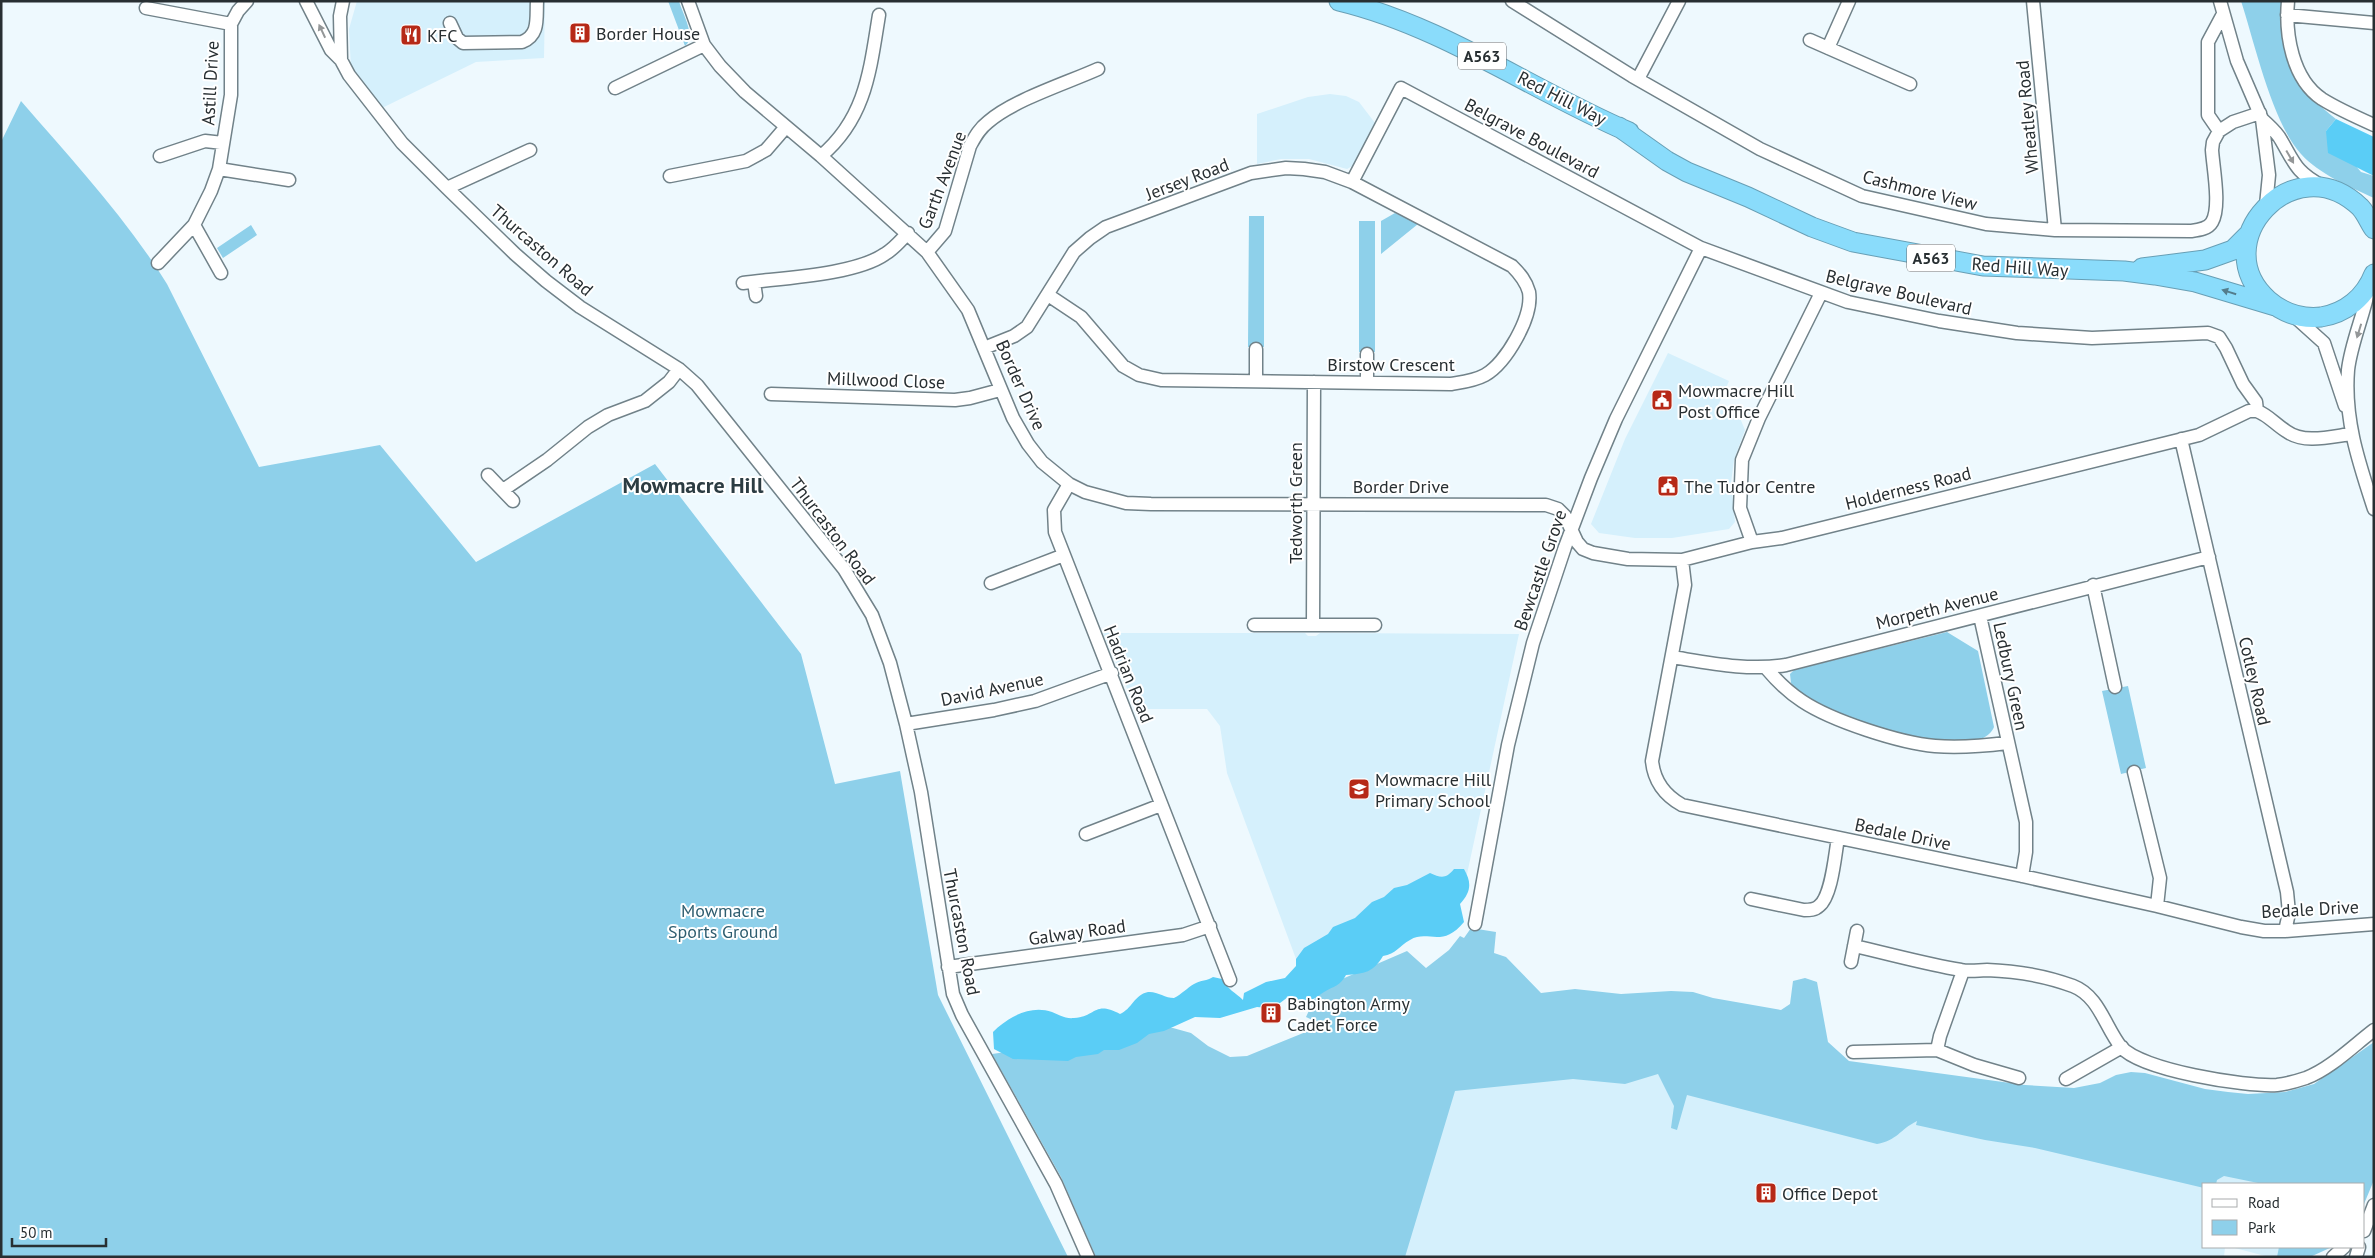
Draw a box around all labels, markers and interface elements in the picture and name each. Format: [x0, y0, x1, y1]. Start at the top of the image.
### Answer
building icon: Border House [568, 21, 592, 45]
place label: Border House [596, 22, 700, 45]
restaurant icon: KFC [399, 23, 423, 47]
one-way arrow [318, 24, 326, 38]
place label: KFC [427, 24, 458, 47]
street label: Astill Drive [196, 40, 224, 126]
road number: A563 [1458, 42, 1506, 70]
street label: Wheatley Road [2011, 59, 2043, 175]
street label: Red Hill Way [1514, 66, 1611, 131]
street label: Belgrave Boulevard [1461, 93, 1603, 183]
street label: Garth Avenue [913, 128, 971, 232]
one-way arrow [2285, 151, 2294, 164]
street label: Jersey Road [1141, 153, 1232, 206]
street label: Cashmore View [1860, 165, 1980, 216]
street label: Thurcaston Road [486, 199, 598, 301]
road number: A563 [1907, 244, 1955, 272]
street label: Red Hill Way [1971, 252, 2070, 282]
street label: Belgrave Boulevard [1824, 264, 1974, 320]
one-way arrow [2221, 288, 2236, 296]
one-way arrow [2354, 323, 2362, 338]
street label: Border Drive [991, 336, 1051, 434]
street label: Birstow Crescent [1327, 353, 1455, 376]
street label: Millwood Close [826, 366, 946, 394]
place label: Mowmacre Hill Post Office [1678, 379, 1795, 423]
public building icon: Mowmacre Hill Post Office [1650, 388, 1674, 412]
street label: Tedworth Green [1284, 442, 1307, 564]
street label: Holderness Road [1843, 461, 1973, 515]
district label: Mowmacre Hill [623, 471, 764, 499]
street label: Thurcaston Road [785, 473, 881, 589]
public building icon: The Tudor Centre [1656, 474, 1680, 498]
street label: Border Drive [1353, 475, 1449, 498]
place label: The Tudor Centre [1684, 475, 1815, 498]
street label: Bewcastle Grove [1509, 506, 1571, 634]
street label: Morpeth Avenue [1873, 582, 2001, 634]
street label: Ledbury Green [1988, 620, 2034, 732]
street label: Hadrian Road [1099, 622, 1159, 726]
street label: Cotley Road [2234, 635, 2276, 727]
street label: David Avenue [939, 667, 1045, 711]
place label: Mowmacre Hill Primary School [1375, 768, 1492, 812]
school or university icon: Mowmacre Hill Primary School [1347, 777, 1371, 801]
street label: Bedale Drive [1853, 813, 1953, 855]
street label: Thurcaston Road [938, 867, 986, 997]
street label: Bedale Drive [2261, 895, 2359, 923]
park label: Mowmacre Sports Ground [668, 899, 778, 943]
street label: Galway Road [1027, 914, 1127, 950]
place label: Babington Army Cadet Force [1287, 992, 1410, 1036]
building icon: Babington Army Cadet Force [1259, 1001, 1283, 1025]
building icon: Office Depot [1754, 1181, 1778, 1205]
place label: Office Depot [1782, 1182, 1878, 1205]
legend [2202, 1183, 2365, 1248]
text: Road [2248, 1193, 2280, 1212]
scale bar [12, 1216, 106, 1248]
text: Park [2248, 1218, 2276, 1237]
text: 50 m [20, 1223, 53, 1242]

